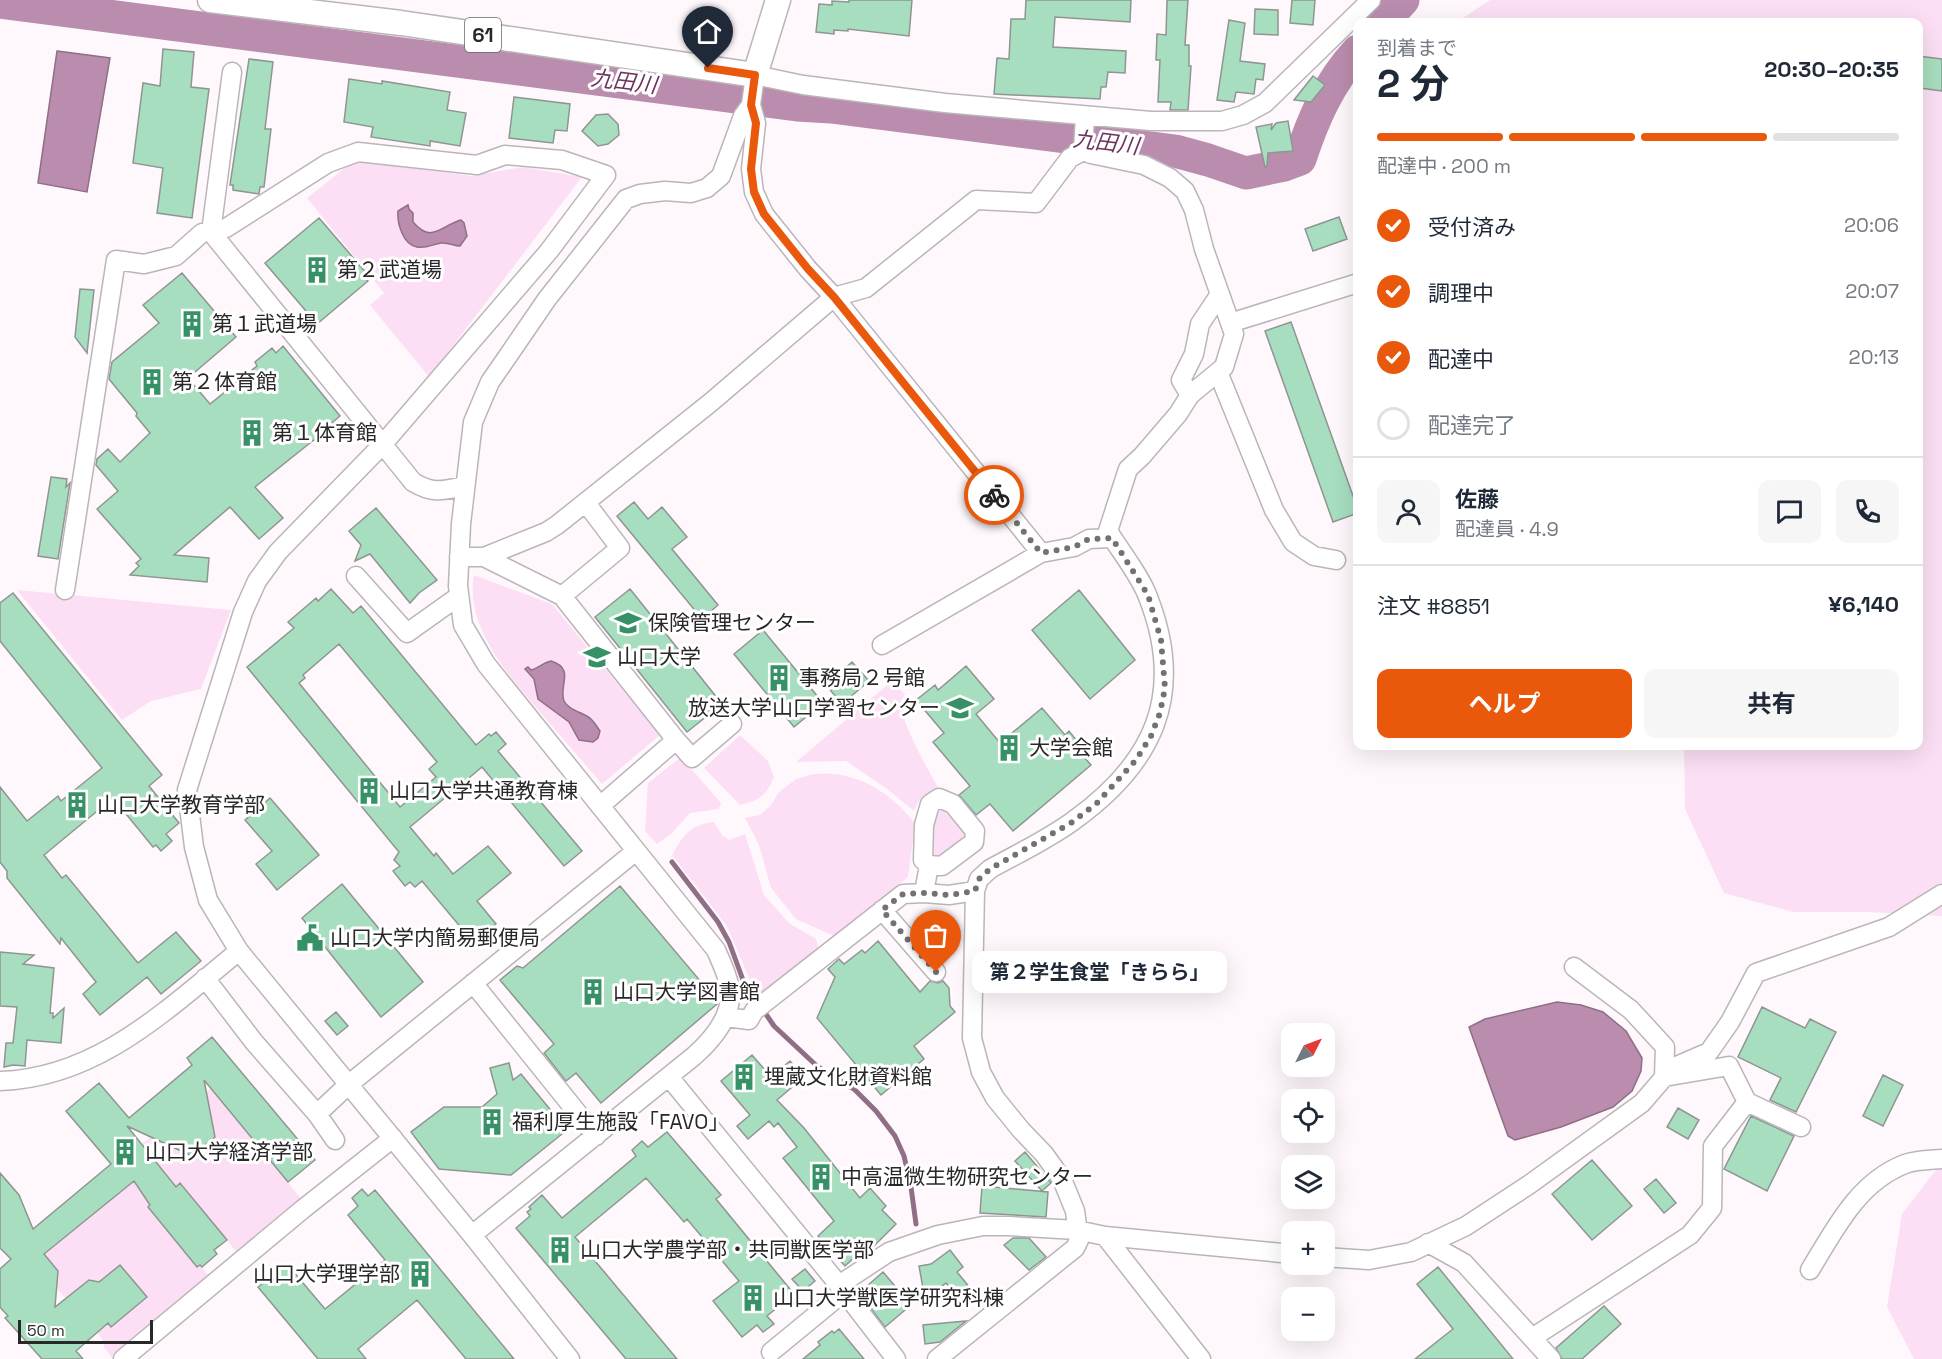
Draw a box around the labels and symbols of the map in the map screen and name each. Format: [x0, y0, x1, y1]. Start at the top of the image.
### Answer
pin [682, 6, 733, 68]
road number: 61 [465, 18, 501, 52]
water label: 九田川 [590, 63, 660, 99]
water label: 九田川 [1072, 124, 1142, 160]
building icon: 第２武道場 [302, 255, 332, 285]
place label: 第２武道場 [337, 256, 442, 283]
building icon: 第１武道場 [177, 309, 207, 339]
place label: 第１武道場 [212, 310, 317, 337]
building icon: 第２体育館 [137, 367, 167, 397]
place label: 第２体育館 [172, 368, 277, 395]
building icon: 第１体育館 [237, 418, 267, 448]
place label: 第１体育館 [272, 419, 377, 446]
courier [964, 465, 1024, 525]
school or university icon: 保険管理センター [613, 608, 643, 638]
place label: 保険管理センター [648, 609, 816, 636]
school or university icon: 山口大学 [582, 642, 612, 672]
place label: 山口大学 [617, 643, 701, 670]
building icon: 事務局２号館 [764, 663, 794, 693]
place label: 事務局２号館 [799, 664, 925, 691]
school or university icon: 放送大学山口学習センター [945, 693, 975, 723]
place label: 放送大学山口学習センター [688, 694, 940, 721]
building icon: 大学会館 [994, 733, 1024, 763]
place label: 大学会館 [1029, 734, 1113, 761]
building icon: 山口大学共通教育棟 [354, 776, 384, 806]
place label: 山口大学共通教育棟 [389, 777, 578, 804]
building icon: 山口大学教育学部 [62, 790, 92, 820]
place label: 山口大学教育学部 [97, 791, 265, 818]
pin [910, 910, 961, 972]
public building icon: 山口大学内簡易郵便局 [295, 923, 325, 953]
place label: 山口大学内簡易郵便局 [330, 924, 540, 951]
callout: 第２学生食堂「きらら」 [972, 951, 1227, 993]
building icon: 山口大学図書館 [578, 977, 608, 1007]
place label: 山口大学図書館 [613, 978, 760, 1005]
north arrow [1281, 1023, 1335, 1077]
building icon: 埋蔵文化財資料館 [729, 1062, 759, 1092]
place label: 埋蔵文化財資料館 [764, 1063, 932, 1090]
building icon: 福利厚生施設「FAVO」 [477, 1107, 507, 1137]
place label: 福利厚生施設「FAVO」 [512, 1108, 729, 1135]
building icon: 山口大学経済学部 [110, 1137, 140, 1167]
place label: 山口大学経済学部 [145, 1138, 313, 1165]
building icon: 中高温微生物研究センター [806, 1162, 836, 1192]
place label: 中高温微生物研究センター [841, 1163, 1093, 1190]
building icon: 山口大学農学部・共同獣医学部 [545, 1235, 575, 1265]
place label: 山口大学農学部・共同獣医学部 [580, 1236, 874, 1263]
building icon: 山口大学理学部 [405, 1259, 435, 1289]
place label: 山口大学理学部 [253, 1260, 400, 1287]
building icon: 山口大学獣医学研究科棟 [738, 1283, 768, 1313]
place label: 山口大学獣医学研究科棟 [773, 1284, 1004, 1311]
scale bar [18, 1317, 153, 1344]

